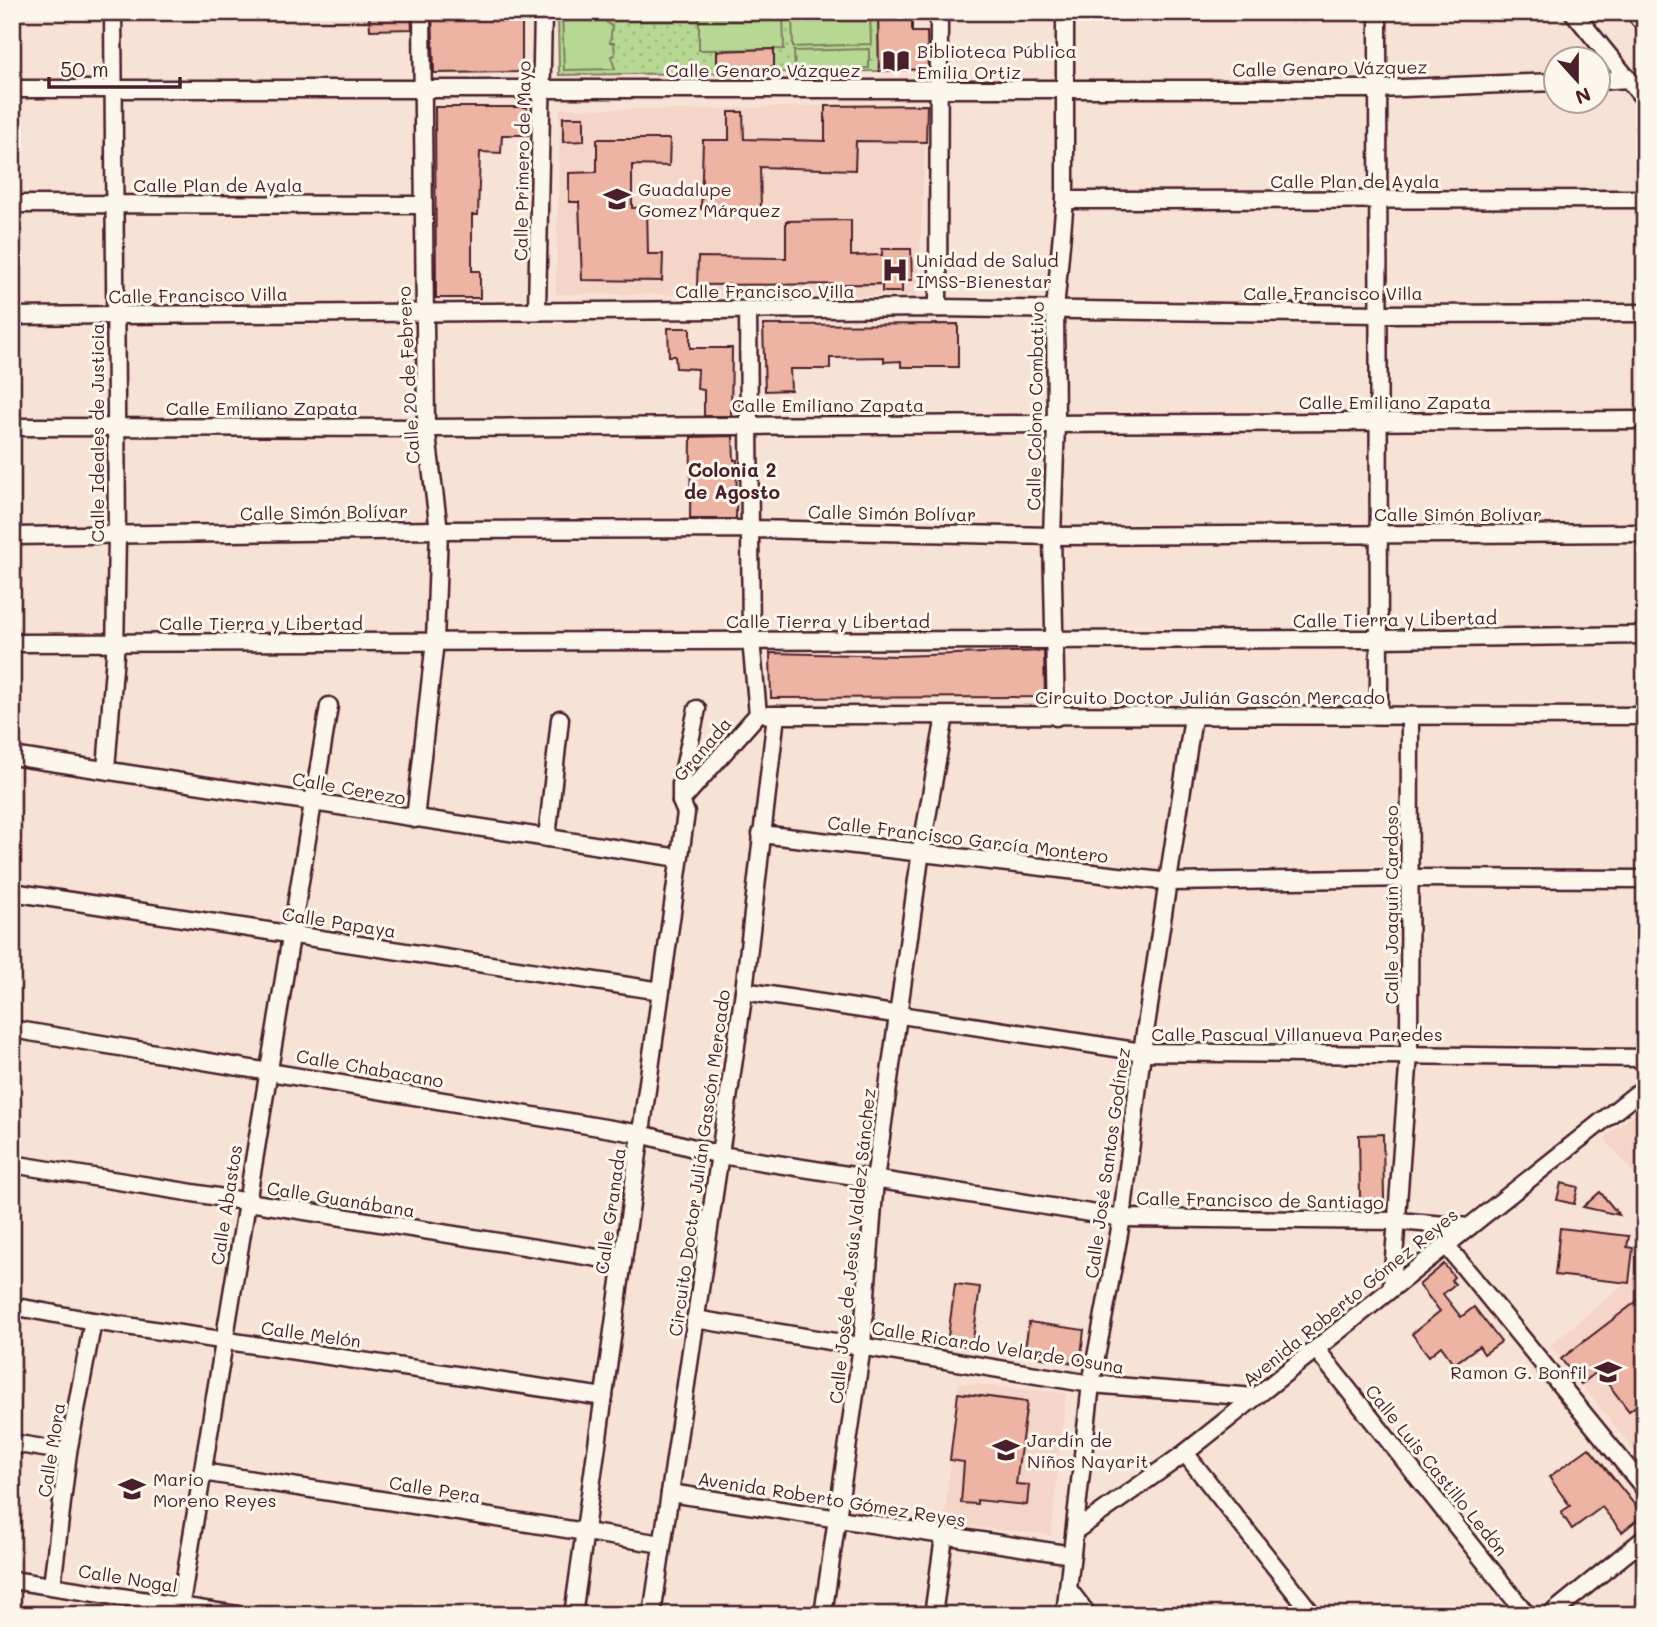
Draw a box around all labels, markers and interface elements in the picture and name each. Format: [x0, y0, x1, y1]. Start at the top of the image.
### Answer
place label: Biblioteca Pública Emilia Ortiz [917, 39, 1077, 84]
scale bar [49, 46, 180, 90]
library icon: Biblioteca Pública Emilia Ortiz [881, 46, 911, 76]
north arrow [1542, 46, 1612, 116]
street label: Calle Genaro Vázquez [1232, 54, 1428, 82]
text: 50 m [60, 55, 109, 82]
street label: Calle Genaro Vázquez [665, 58, 861, 82]
street label: Calle Primero de Mayo [508, 60, 536, 261]
text: N [1572, 82, 1594, 111]
street label: Calle Plan de Ayala [1270, 169, 1440, 193]
street label: Calle Plan de Ayala [133, 173, 303, 197]
place label: Guadalupe Gomez Márquez [638, 177, 780, 222]
school or university icon: Guadalupe Gomez Márquez [602, 184, 632, 214]
place label: Unidad de Salud IMSS-Bienestar [916, 248, 1059, 293]
hospital icon: Unidad de Salud IMSS-Bienestar [880, 255, 910, 285]
street label: Calle Francisco Villa [675, 279, 855, 303]
street label: Calle Francisco Villa [108, 281, 288, 309]
street label: Calle Francisco Villa [1243, 281, 1423, 305]
street label: Calle 20 de Febrero [391, 285, 425, 464]
street label: Calle Colono Combativo [1021, 301, 1049, 511]
street label: Calle Ideales de Justicia [85, 323, 109, 543]
street label: Calle Emiliano Zapata [1299, 390, 1491, 414]
street label: Calle Emiliano Zapata [732, 393, 924, 417]
street label: Calle Emiliano Zapata [166, 396, 358, 420]
district label: Colonia 2 de Agosto [684, 457, 780, 504]
street label: Calle Simón Bolívar [240, 499, 408, 525]
street label: Calle Simón Bolívar [808, 500, 976, 526]
street label: Calle Simón Bolívar [1374, 502, 1542, 526]
street label: Calle Tierra y Libertad [1293, 605, 1497, 633]
street label: Calle Tierra y Libertad [726, 609, 930, 633]
street label: Calle Tierra y Libertad [159, 611, 363, 635]
street label: Circuito Doctor Julián Gascón Mercado [1035, 685, 1385, 709]
street label: Granada [668, 712, 736, 786]
street label: Calle Cerezo [290, 766, 408, 810]
street label: Calle Joaquín Cardoso [1379, 805, 1403, 1005]
street label: Calle Francisco García Montero [826, 810, 1110, 868]
street label: Calle Papaya [280, 901, 398, 943]
street label: Circuito Doctor Julián Gascón Mercado [663, 988, 735, 1338]
street label: Calle Pascual Villanueva Paredes [1151, 1022, 1443, 1046]
street label: Calle Chabacano [294, 1043, 446, 1093]
street label: Calle José Santos Godínez [1079, 1046, 1135, 1280]
street label: Calle José de Jesús Valdez Sánchez [823, 1087, 881, 1405]
street label: Calle Abastos [205, 1143, 247, 1267]
street label: Calle Granada [589, 1146, 631, 1276]
street label: Calle Guanábana [265, 1175, 417, 1223]
street label: Calle Francisco de Santiago [1136, 1186, 1384, 1214]
street label: Avenida Roberto Gómez Reyes [1237, 1203, 1463, 1391]
street label: Calle Melón [259, 1315, 363, 1353]
street label: Calle Ricardo Velarde Osuna [870, 1315, 1126, 1379]
school or university icon: Ramon G. Bonfil [1593, 1357, 1623, 1387]
place label: Ramon G. Bonfil [1450, 1360, 1587, 1384]
street label: Calle Luis Castillo Ledón [1360, 1379, 1514, 1561]
street label: Calle Mora [32, 1401, 70, 1499]
place label: Jardín de Niños Nayarit [1027, 1428, 1149, 1473]
school or university icon: Jardín de Niños Nayarit [991, 1435, 1021, 1465]
street label: Avenida Roberto Gómez Reyes [696, 1466, 968, 1532]
place label: Mario Moreno Reyes [153, 1467, 277, 1512]
street label: Calle Pera [387, 1470, 483, 1508]
school or university icon: Mario Moreno Reyes [117, 1474, 147, 1504]
street label: Calle Nogal [77, 1558, 179, 1598]

